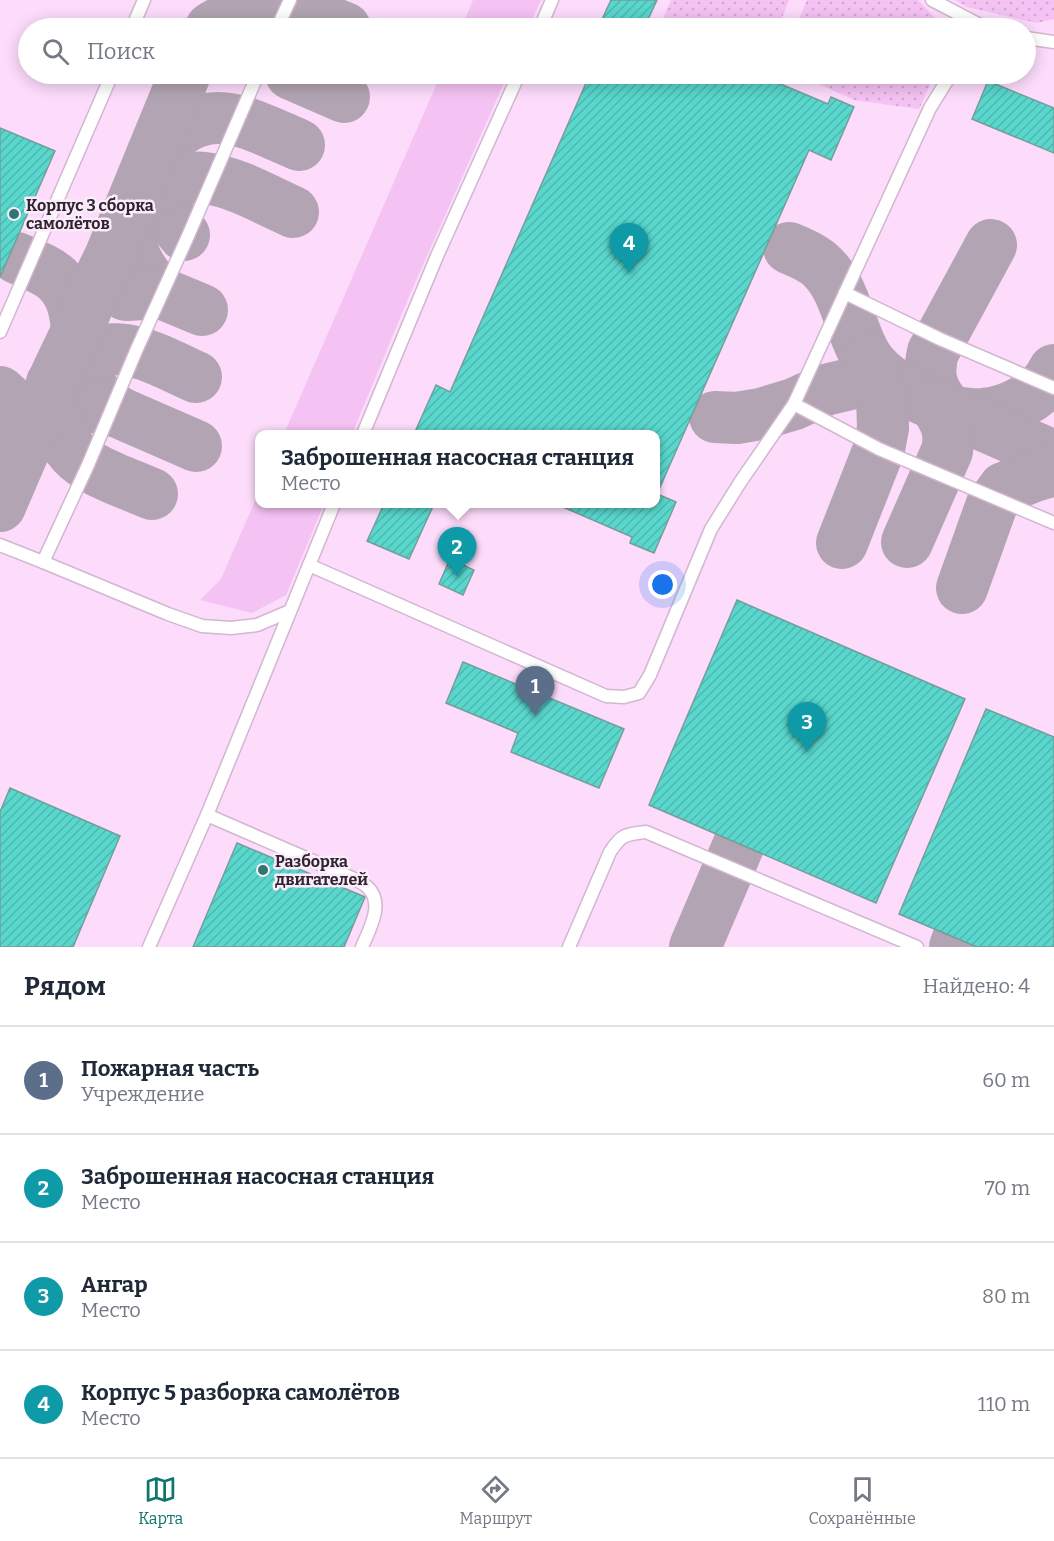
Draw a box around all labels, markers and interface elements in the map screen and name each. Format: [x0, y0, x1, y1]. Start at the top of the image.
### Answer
search box [18, 18, 1036, 84]
icon: search [39, 35, 72, 68]
text: Поиск [87, 38, 155, 65]
place label: Корпус 3 сборка самолётов [26, 196, 154, 233]
marker: Корпус 3 сборка самолётов [7, 207, 21, 221]
pin: 4 [610, 224, 648, 273]
popup [255, 430, 660, 508]
text: Заброшенная насосная станция [281, 444, 634, 471]
text: Место [281, 471, 341, 495]
pin: 2 [438, 528, 476, 577]
your location [648, 570, 677, 599]
pin: 1 [516, 666, 554, 716]
pin: 3 [788, 702, 826, 752]
place label: Разборка двигателей [275, 852, 368, 889]
marker: Разборка двигателей [256, 863, 270, 877]
text: Рядом [24, 971, 106, 1002]
text: Найдено: 4 [923, 974, 1030, 998]
text: Пожарная часть [81, 1055, 259, 1082]
text: 1 [39, 1068, 48, 1092]
text: 60 m [982, 1068, 1030, 1092]
text: Учреждение [81, 1082, 205, 1106]
text: Заброшенная насосная станция [81, 1163, 434, 1190]
text: 2 [38, 1176, 49, 1200]
text: 70 m [984, 1176, 1030, 1200]
text: Место [81, 1190, 141, 1214]
text: Ангар [81, 1271, 148, 1298]
text: 3 [38, 1284, 49, 1308]
text: 80 m [982, 1284, 1030, 1308]
text: Место [81, 1298, 141, 1322]
text: Корпус 5 разборка самолётов [81, 1379, 400, 1406]
text: 4 [37, 1392, 50, 1416]
text: 110 m [978, 1392, 1030, 1416]
text: Место [81, 1406, 141, 1430]
tab: Карта [138, 1473, 183, 1528]
tab: Маршрут [460, 1473, 532, 1528]
tab: Сохранённые [808, 1473, 916, 1528]

